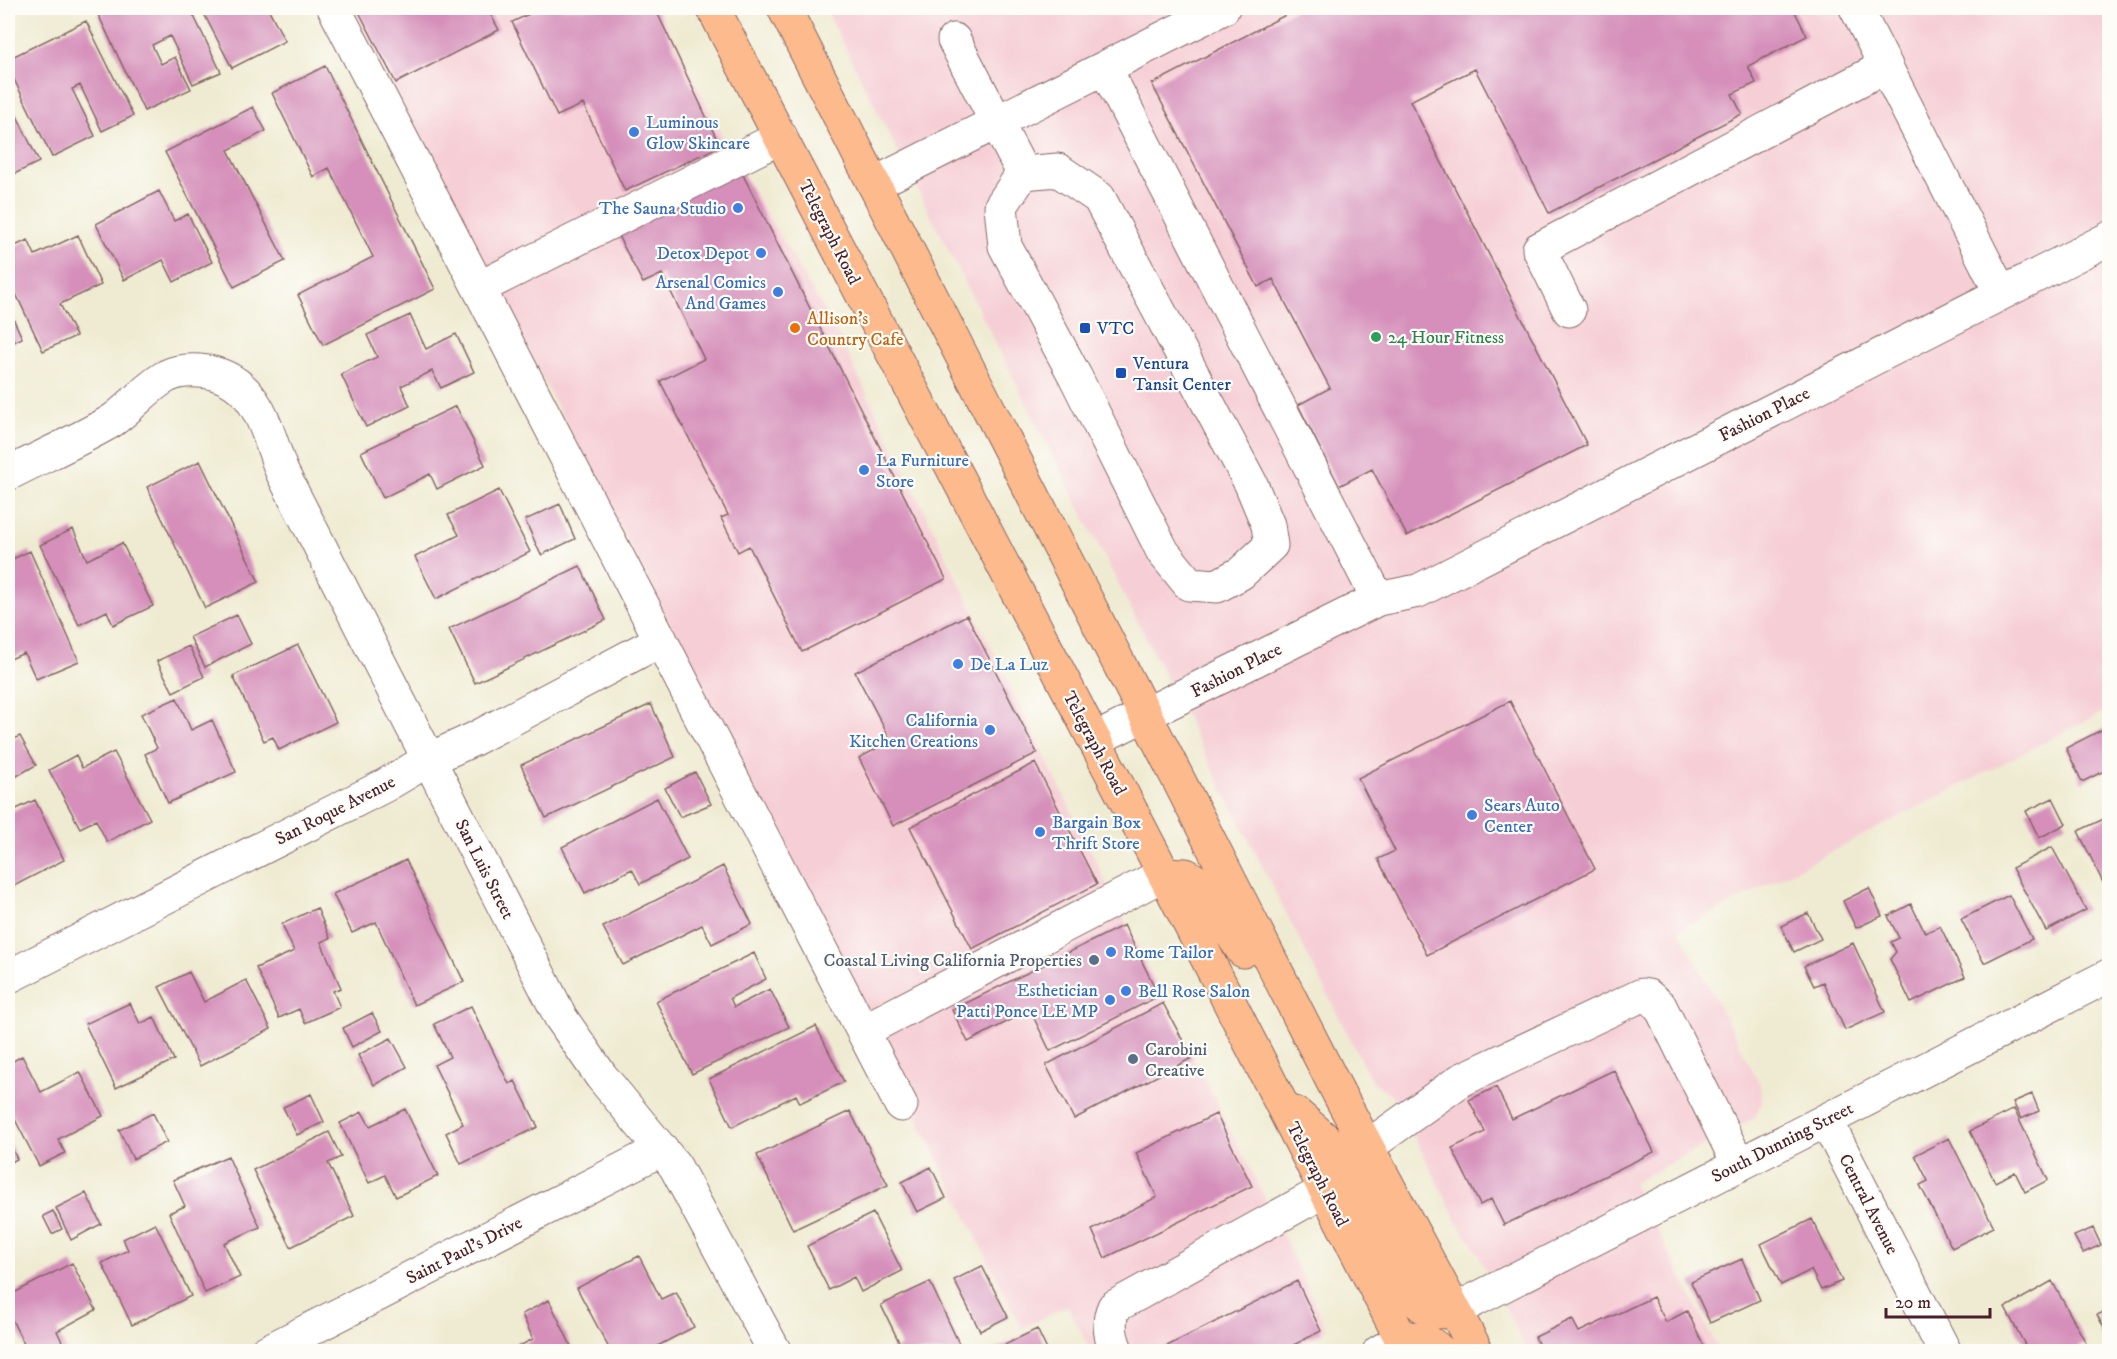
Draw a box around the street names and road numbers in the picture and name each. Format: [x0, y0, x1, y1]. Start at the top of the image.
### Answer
street label: Telegraph Road [793, 176, 865, 289]
street label: Fashion Place [1715, 383, 1814, 447]
street label: Fashion Place [1187, 639, 1286, 703]
street label: Telegraph Road [1057, 688, 1131, 799]
street label: San Roque Avenue [272, 771, 399, 851]
street label: San Luis Street [450, 816, 519, 923]
street label: South Dunning Street [1708, 1098, 1857, 1188]
street label: Telegraph Road [1281, 1118, 1353, 1231]
street label: Central Avenue [1833, 1150, 1903, 1258]
street label: Saint Paul's Drive [403, 1212, 526, 1290]

